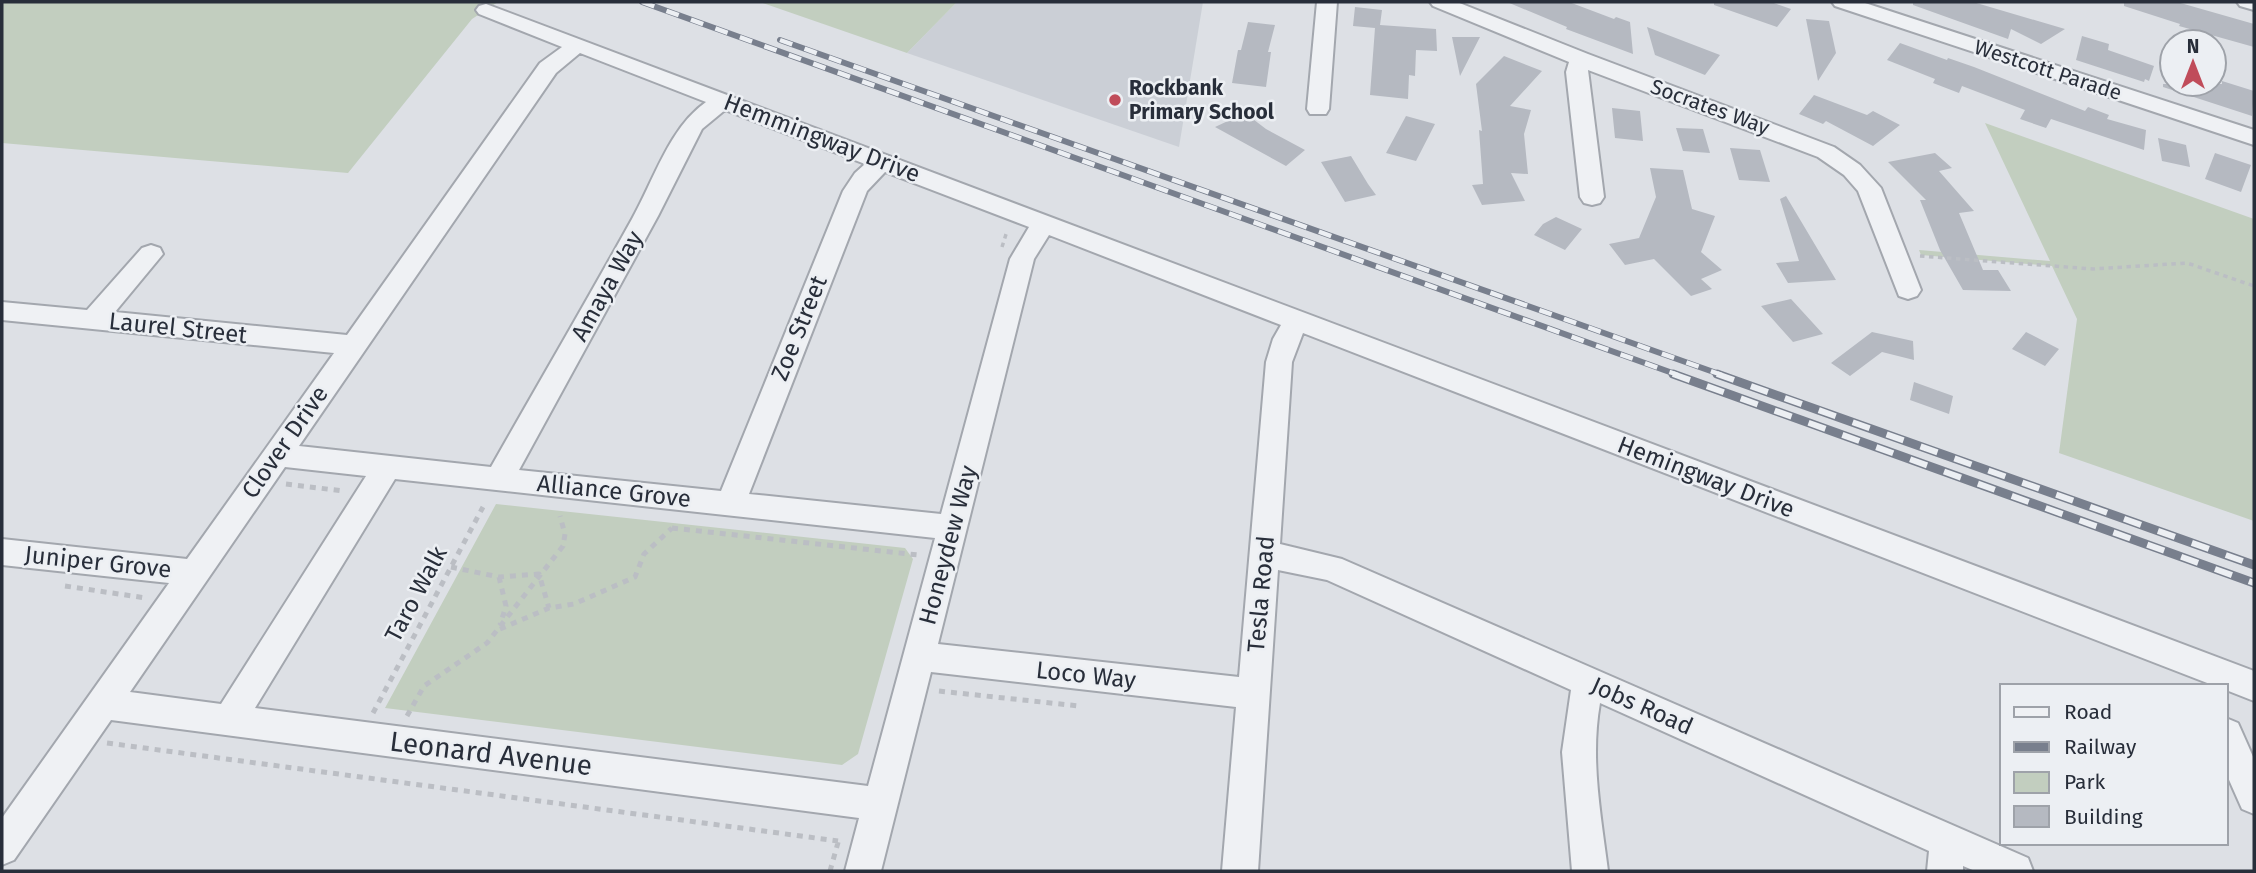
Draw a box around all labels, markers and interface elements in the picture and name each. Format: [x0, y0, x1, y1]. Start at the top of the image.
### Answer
north arrow [2158, 28, 2228, 98]
street label: Westcott Parade [1971, 34, 2125, 106]
text: N [2187, 35, 2199, 58]
street label: Socrates Way [1647, 73, 1774, 141]
place label: Rockbank Primary School [1129, 75, 1275, 125]
street label: Hemmingway Drive [720, 88, 924, 188]
marker: Rockbank Primary School [1107, 92, 1123, 108]
street label: Amaya Way [565, 226, 649, 346]
street label: Zoe Street [765, 271, 833, 385]
street label: Laurel Street [107, 307, 249, 349]
street label: Clover Drive [236, 380, 334, 504]
street label: Hemingway Drive [1614, 430, 1798, 524]
street label: Honeydew Way [913, 462, 983, 628]
street label: Alliance Grove [536, 469, 692, 513]
street label: Tesla Road [1242, 534, 1280, 654]
street label: Juniper Grove [23, 540, 173, 584]
street label: Taro Walk [379, 541, 453, 647]
street label: Loco Way [1035, 656, 1138, 694]
street label: Jobs Road [1587, 671, 1697, 741]
legend [2000, 684, 2228, 845]
text: Road [2064, 699, 2112, 725]
street label: Leonard Avenue [388, 725, 594, 782]
text: Railway [2064, 734, 2137, 760]
text: Park [2064, 769, 2106, 795]
text: Building [2064, 804, 2143, 830]

